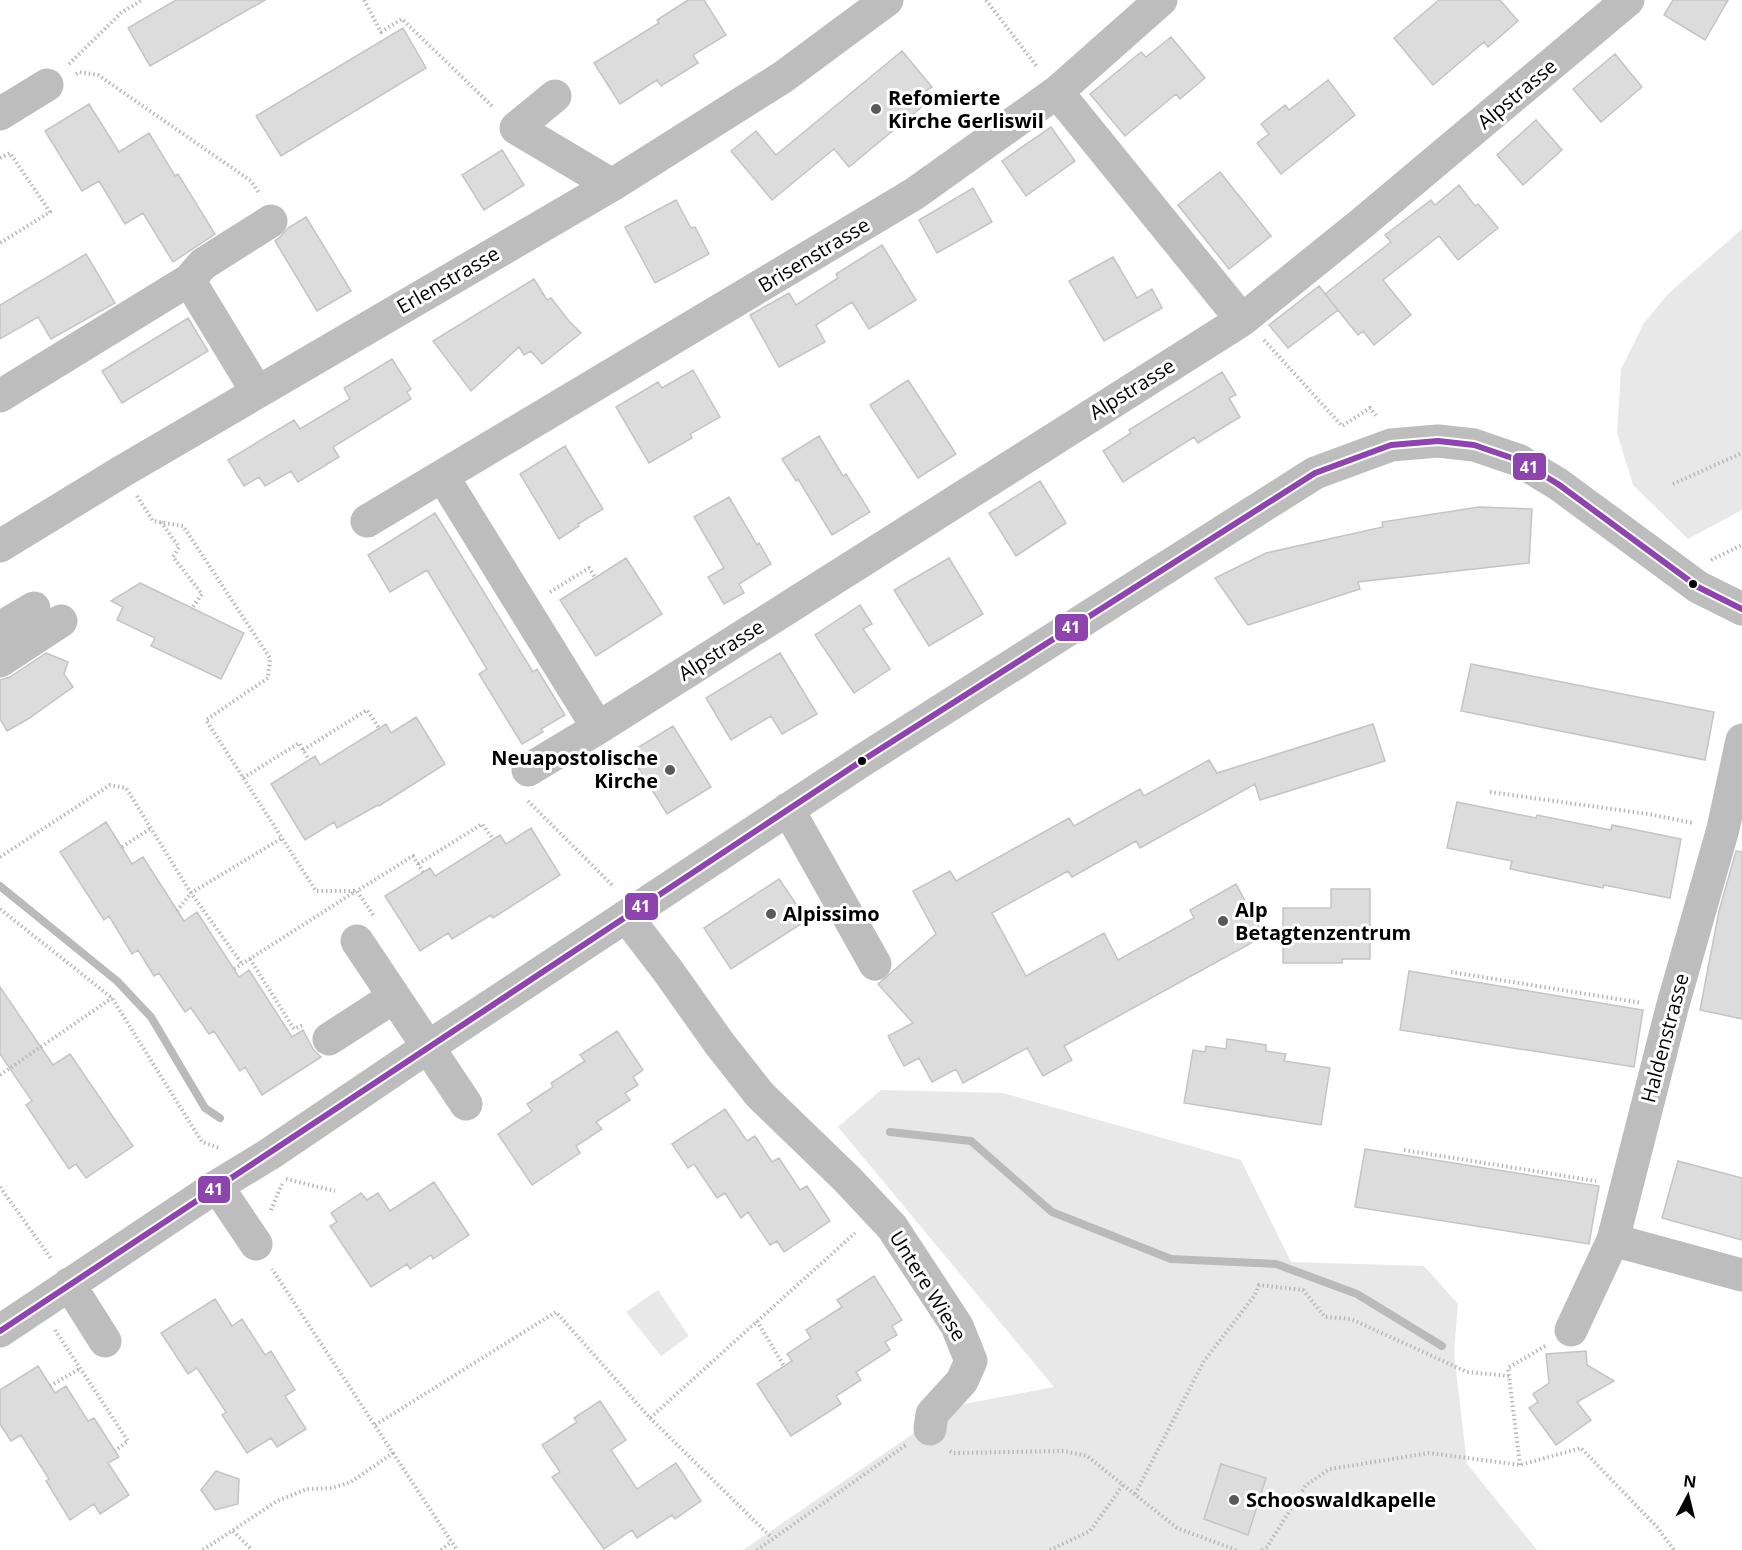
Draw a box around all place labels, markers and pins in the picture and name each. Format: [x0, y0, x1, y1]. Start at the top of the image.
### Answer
place label: Refomierte Kirche Gerliswil [888, 84, 1044, 134]
marker: Refomierte Kirche Gerliswil [869, 102, 883, 116]
unlabelled marker [1687, 578, 1699, 590]
place label: Neuapostolische Kirche [491, 744, 658, 794]
unlabelled marker [856, 755, 868, 767]
marker: Neuapostolische Kirche [663, 763, 677, 777]
place label: Alp Betagtenzentrum [1235, 896, 1411, 946]
place label: Alpissimo [783, 900, 880, 927]
marker: Alpissimo [764, 907, 778, 921]
marker: Alp Betagtenzentrum [1216, 914, 1230, 928]
place label: Schooswaldkapelle [1246, 1486, 1436, 1513]
marker: Schooswaldkapelle [1227, 1493, 1241, 1507]

